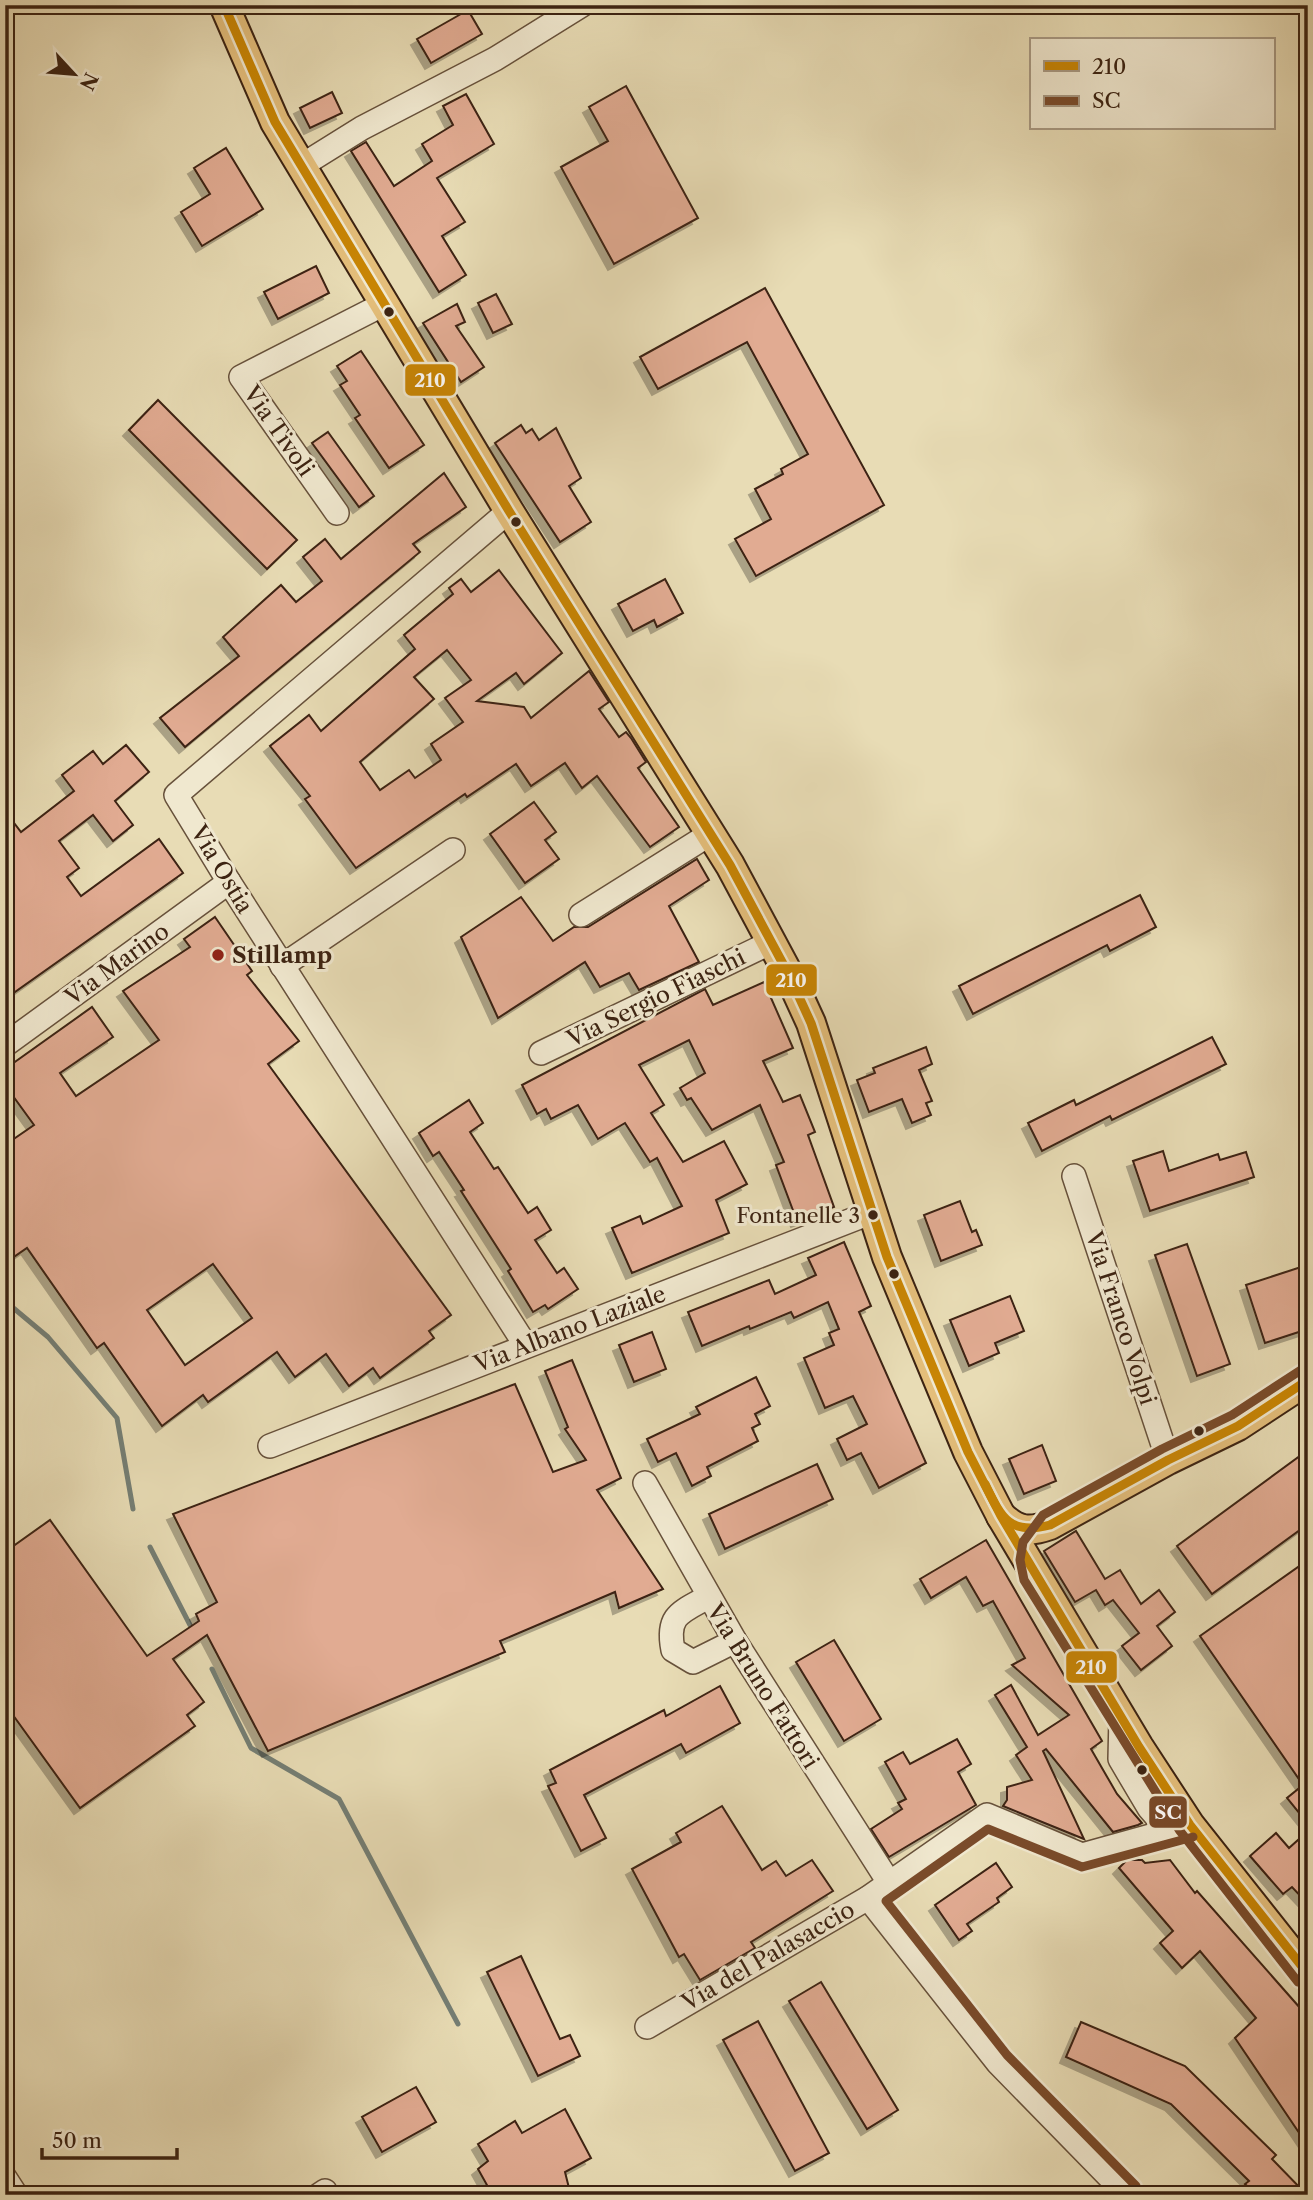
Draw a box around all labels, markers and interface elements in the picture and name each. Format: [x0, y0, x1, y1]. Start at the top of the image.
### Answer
north arrow [38, 38, 108, 108]
legend [1030, 38, 1274, 130]
text: 210 [1092, 54, 1126, 79]
text: N [75, 69, 103, 94]
text: SC [1092, 88, 1121, 113]
unlabelled marker [382, 305, 396, 319]
line badge: 210 [404, 363, 457, 397]
text: 210 [414, 369, 446, 392]
street label: Via Tivoli [237, 379, 320, 482]
unlabelled marker [509, 515, 523, 529]
street label: Via Ostia [184, 819, 260, 919]
street label: Via Marino [59, 917, 175, 1012]
place label: Stillamp [232, 941, 332, 969]
street label: Via Sergio Fiaschi [561, 943, 750, 1054]
marker: Stillamp [210, 947, 226, 963]
line badge: 210 [765, 963, 818, 997]
text: 210 [775, 969, 807, 992]
place label: Fontanelle 3 [736, 1203, 860, 1228]
marker: Fontanelle 3 [866, 1208, 880, 1222]
street label: Via Franco Volpi [1079, 1227, 1162, 1408]
unlabelled marker [887, 1267, 901, 1281]
street label: Via Albano Laziale [469, 1280, 670, 1379]
unlabelled marker [1192, 1424, 1206, 1438]
street label: Via Bruno Fattori [700, 1597, 825, 1774]
line badge: 210 [1065, 1650, 1118, 1684]
text: 210 [1075, 1656, 1107, 1679]
unlabelled marker [1135, 1763, 1149, 1777]
line badge: SC [1148, 1795, 1188, 1829]
text: SC [1154, 1801, 1182, 1824]
street label: Via del Palasaccio [676, 1895, 859, 2017]
scale bar [42, 2116, 177, 2160]
text: 50 m [52, 2128, 102, 2153]

